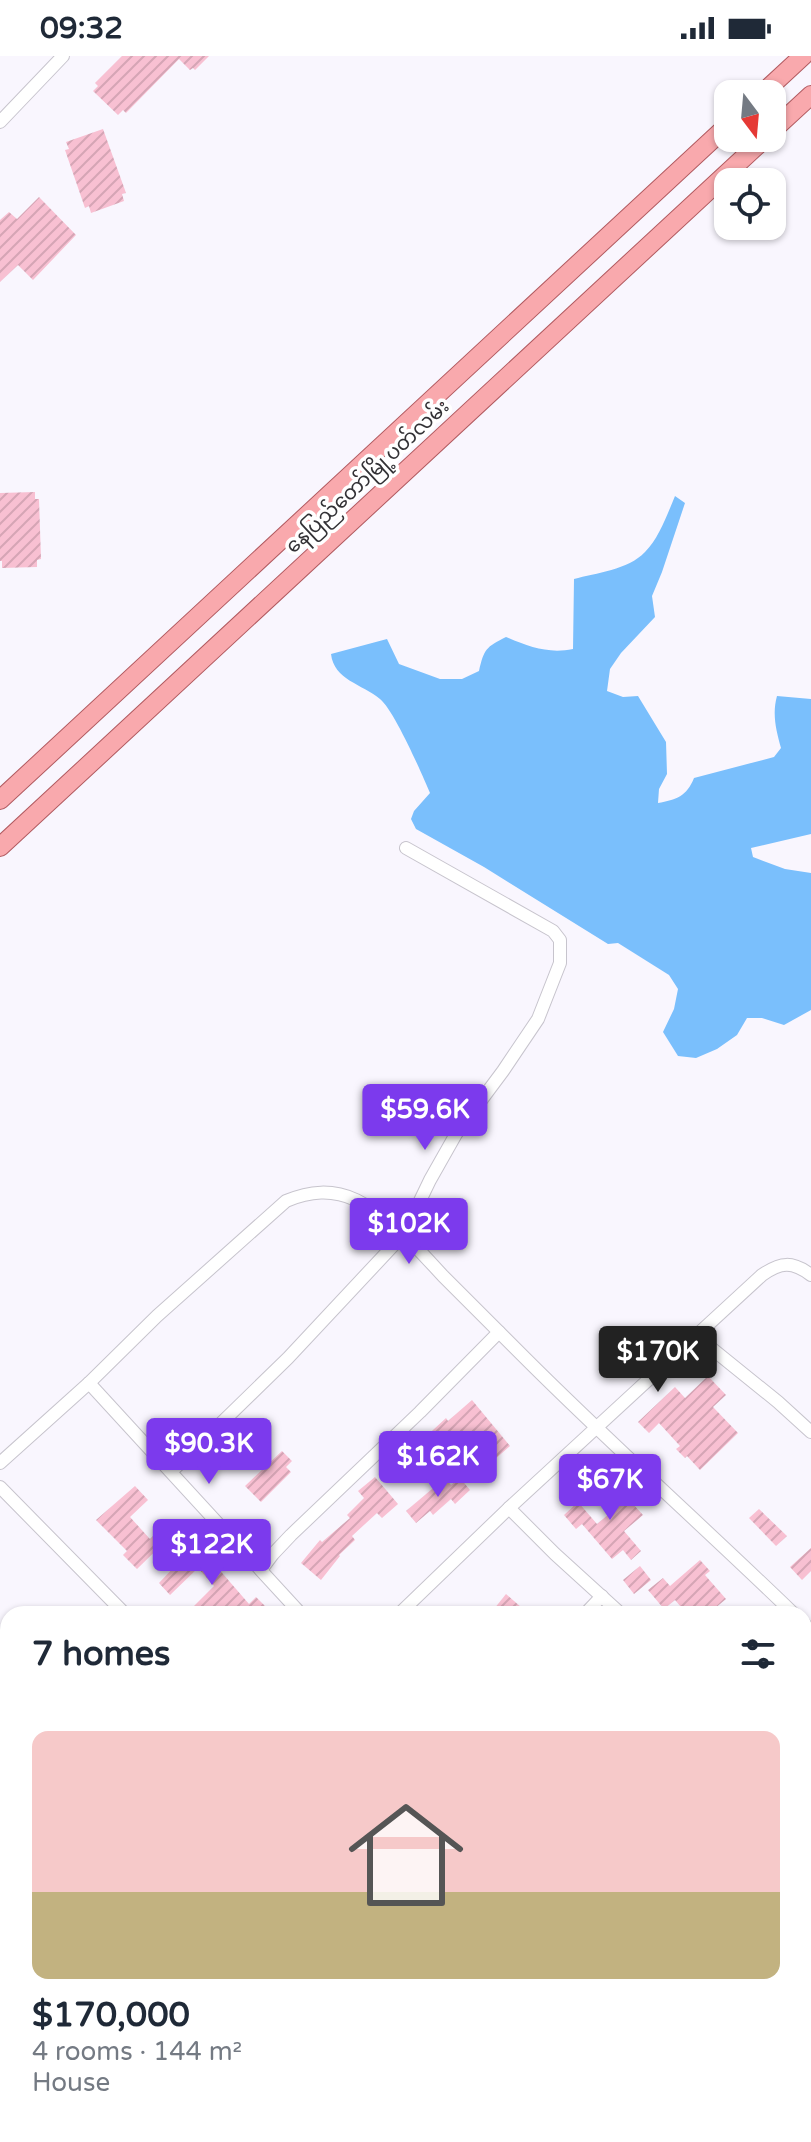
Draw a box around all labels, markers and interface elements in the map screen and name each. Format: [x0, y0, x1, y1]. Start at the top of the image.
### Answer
text: 09:32 [40, 10, 123, 47]
north arrow [714, 80, 786, 152]
map controls [714, 80, 786, 240]
button: locate [714, 168, 786, 240]
street label: နေပြည်တော်မြို့ပတ်လမ်း [279, 393, 456, 561]
pin: $59.6K [360, 1084, 490, 1152]
text: $59.6K [380, 1094, 470, 1125]
pin: $102K [353, 1198, 465, 1266]
text: $102K [368, 1208, 450, 1239]
pin: $170K [602, 1326, 714, 1394]
text: $170K [617, 1336, 699, 1367]
pin: $90.3K [144, 1418, 274, 1486]
text: $90.3K [164, 1428, 254, 1459]
pin: $162K [382, 1431, 494, 1499]
text: $162K [397, 1441, 479, 1472]
pin: $67K [563, 1454, 657, 1522]
text: $67K [577, 1464, 643, 1495]
pin: $122K [156, 1519, 268, 1587]
text: $122K [171, 1529, 253, 1560]
icon: filters [736, 1632, 780, 1676]
text: 7 homes [32, 1634, 170, 1675]
icon: home [334, 1783, 478, 1927]
text: $170,000 [32, 1995, 190, 2036]
text: 4 rooms · 144 m² [32, 2036, 242, 2067]
text: House [32, 2067, 110, 2098]

